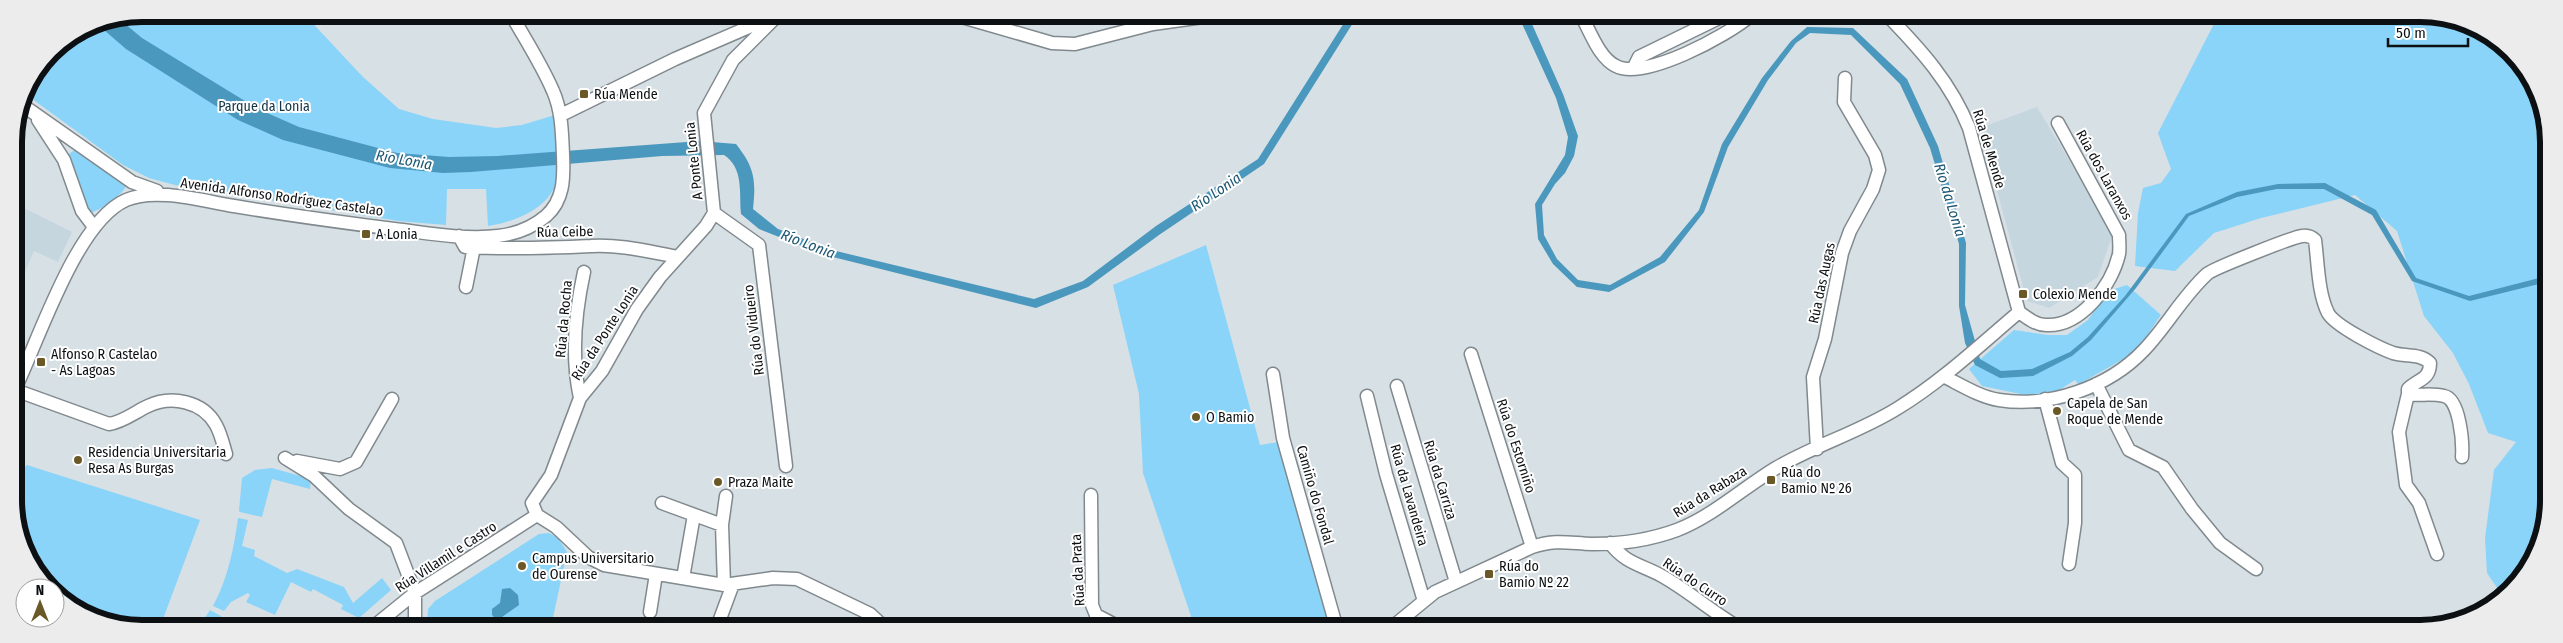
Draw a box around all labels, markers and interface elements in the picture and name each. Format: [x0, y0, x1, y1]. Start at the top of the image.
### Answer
scale bar [2388, 15, 2468, 47]
text: 50 m [2396, 24, 2426, 42]
place label: Rúa Mende [594, 86, 658, 103]
marker: Rúa Mende [578, 88, 590, 100]
park label: Parque da Lonia [218, 98, 310, 115]
street label: Rúa de Mende [1969, 108, 2009, 191]
street label: A Ponte Lonia [681, 121, 707, 201]
street label: Rúa dos Laranxos [2072, 127, 2136, 223]
water label: Río Lonia [374, 146, 434, 174]
water label: Río da Lonia [1930, 161, 1970, 239]
water label: Río Lonia [1187, 169, 1245, 215]
street label: Avenida Alfonso Rodríguez Castelao [180, 174, 384, 220]
street label: Rúa Ceibe [536, 223, 594, 241]
water label: Río Lonia [778, 225, 838, 263]
place label: A Lonia [376, 226, 418, 243]
marker: A Lonia [360, 228, 372, 240]
street label: Rúa das Augas [1805, 241, 1839, 325]
street label: Rúa da Rocha [552, 279, 576, 358]
street label: Rúa da Ponte Lonia [568, 282, 642, 384]
street label: Rúa do Vidueiro [740, 284, 768, 376]
place label: Colexio Mende [2033, 286, 2117, 303]
marker: Colexio Mende [2017, 288, 2029, 300]
place label: Alfonso R Castelao - As Lagoas [51, 346, 157, 379]
marker: Alfonso R Castelao - As Lagoas [35, 356, 47, 368]
place label: Capela de San Roque de Mende [2067, 395, 2163, 428]
street label: Rúa do Estorniño [1493, 397, 1539, 495]
marker: Capela de San Roque de Mende [2051, 405, 2063, 417]
place label: O Bamio [1206, 409, 1254, 426]
marker: O Bamio [1190, 411, 1202, 423]
street label: Rúa da Carriza [1420, 438, 1460, 522]
street label: Rúa da Lavandeira [1386, 442, 1432, 548]
street label: Camiño do Fondal [1293, 443, 1337, 547]
place label: Residencia Universitaria Resa As Burgas [88, 444, 226, 477]
marker: Residencia Universitaria Resa As Burgas [72, 454, 84, 466]
street label: Rúa da Rabaza [1670, 463, 1750, 521]
place label: Rúa do Bamio Nº 26 [1781, 464, 1852, 497]
place label: Praza Maite [728, 474, 794, 491]
marker: Rúa do Bamio Nº 26 [1765, 474, 1777, 486]
marker: Praza Maite [712, 476, 724, 488]
street label: Rúa Villamil e Castro [392, 518, 500, 596]
street label: Rúa da Prata [1068, 533, 1088, 607]
place label: Campus Universitario de Ourense [532, 550, 654, 583]
street label: Rúa do Curro [1659, 554, 1731, 610]
place label: Rúa do Bamio Nº 22 [1499, 558, 1569, 591]
marker: Campus Universitario de Ourense [516, 560, 528, 572]
marker: Rúa do Bamio Nº 22 [1483, 568, 1495, 580]
north arrow [15, 578, 65, 628]
text: N [36, 582, 44, 599]

